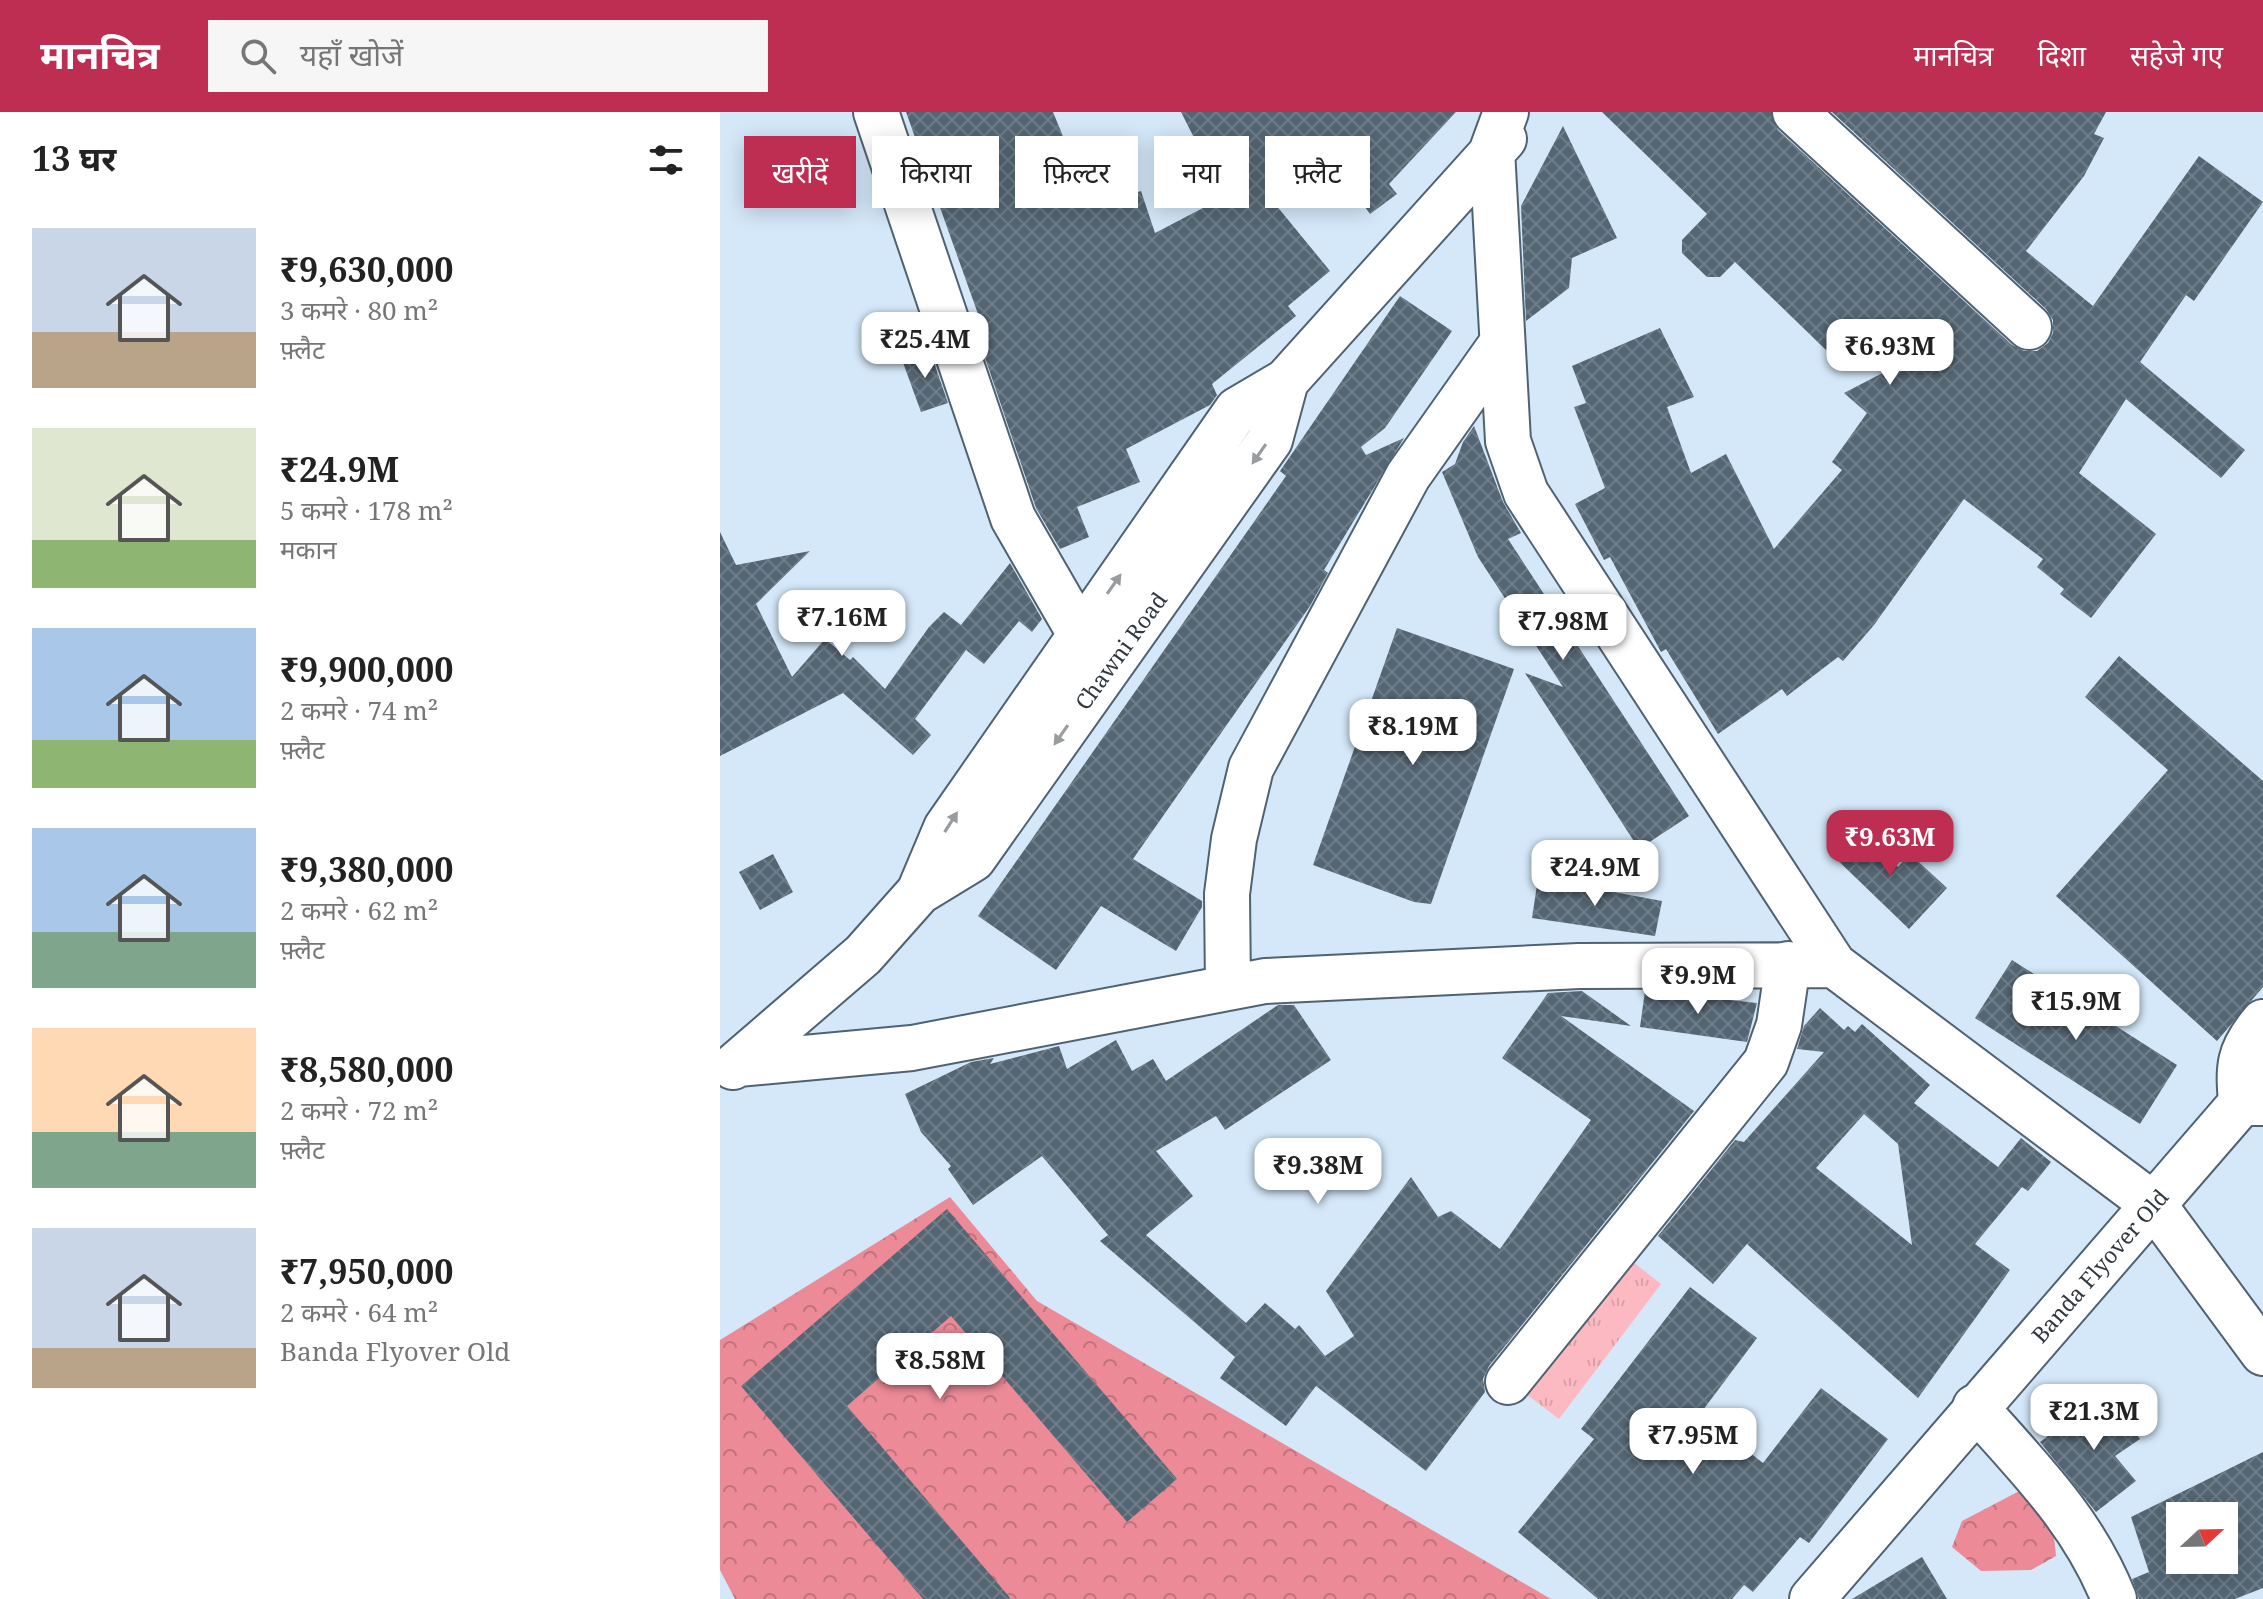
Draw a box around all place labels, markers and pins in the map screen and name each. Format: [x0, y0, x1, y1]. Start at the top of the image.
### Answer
pin: ₹25.4M [860, 312, 990, 380]
pin: ₹6.93M [1825, 319, 1955, 387]
pin: ₹7.16M [777, 590, 907, 658]
pin: ₹7.98M [1498, 594, 1628, 662]
pin: ₹8.19M [1348, 699, 1478, 767]
pin: ₹9.63M [1825, 810, 1955, 878]
pin: ₹24.9M [1530, 840, 1660, 908]
pin: ₹9.9M [1642, 948, 1754, 1016]
pin: ₹15.9M [2011, 974, 2141, 1042]
pin: ₹9.38M [1253, 1138, 1383, 1206]
pin: ₹8.58M [875, 1333, 1005, 1401]
pin: ₹21.3M [2029, 1384, 2159, 1452]
pin: ₹7.95M [1628, 1408, 1758, 1476]

